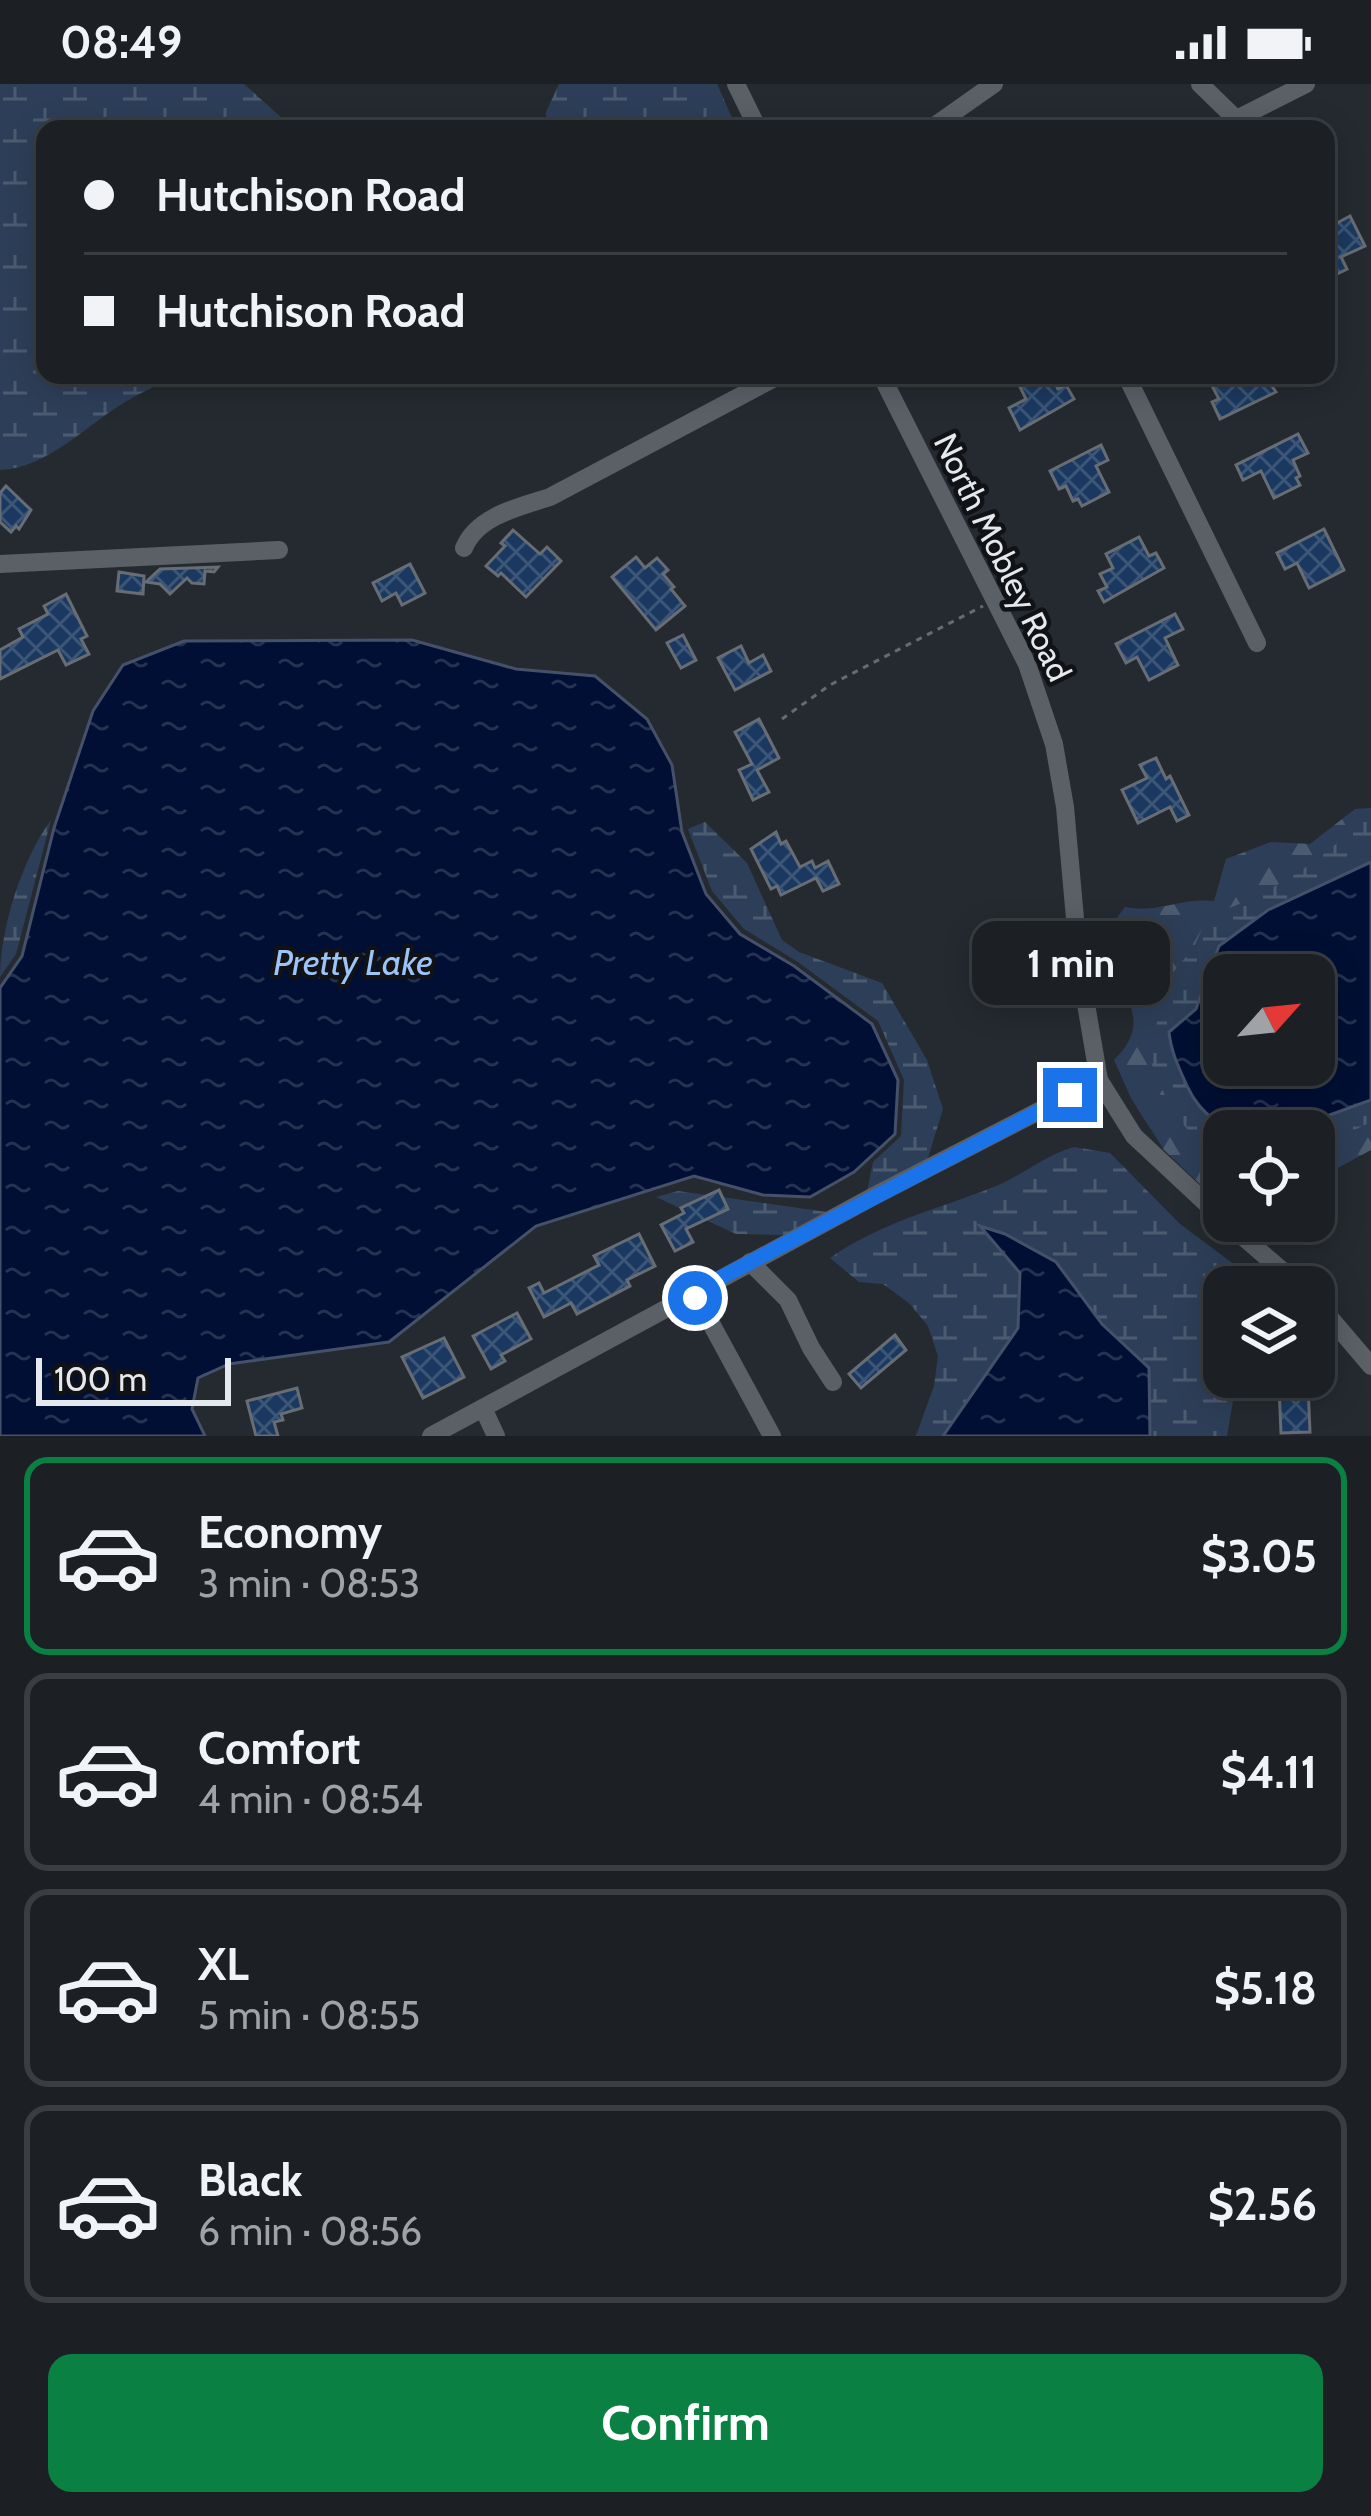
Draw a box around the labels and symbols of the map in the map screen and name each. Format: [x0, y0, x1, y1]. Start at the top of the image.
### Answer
street label: North Mobley Road [926, 427, 1080, 687]
callout: 1 min [971, 921, 1169, 1005]
water label: Pretty Lake [273, 940, 433, 984]
north arrow [1203, 954, 1335, 1086]
route end [1043, 1068, 1097, 1122]
route start [668, 1271, 722, 1325]
scale bar [36, 1352, 231, 1405]

